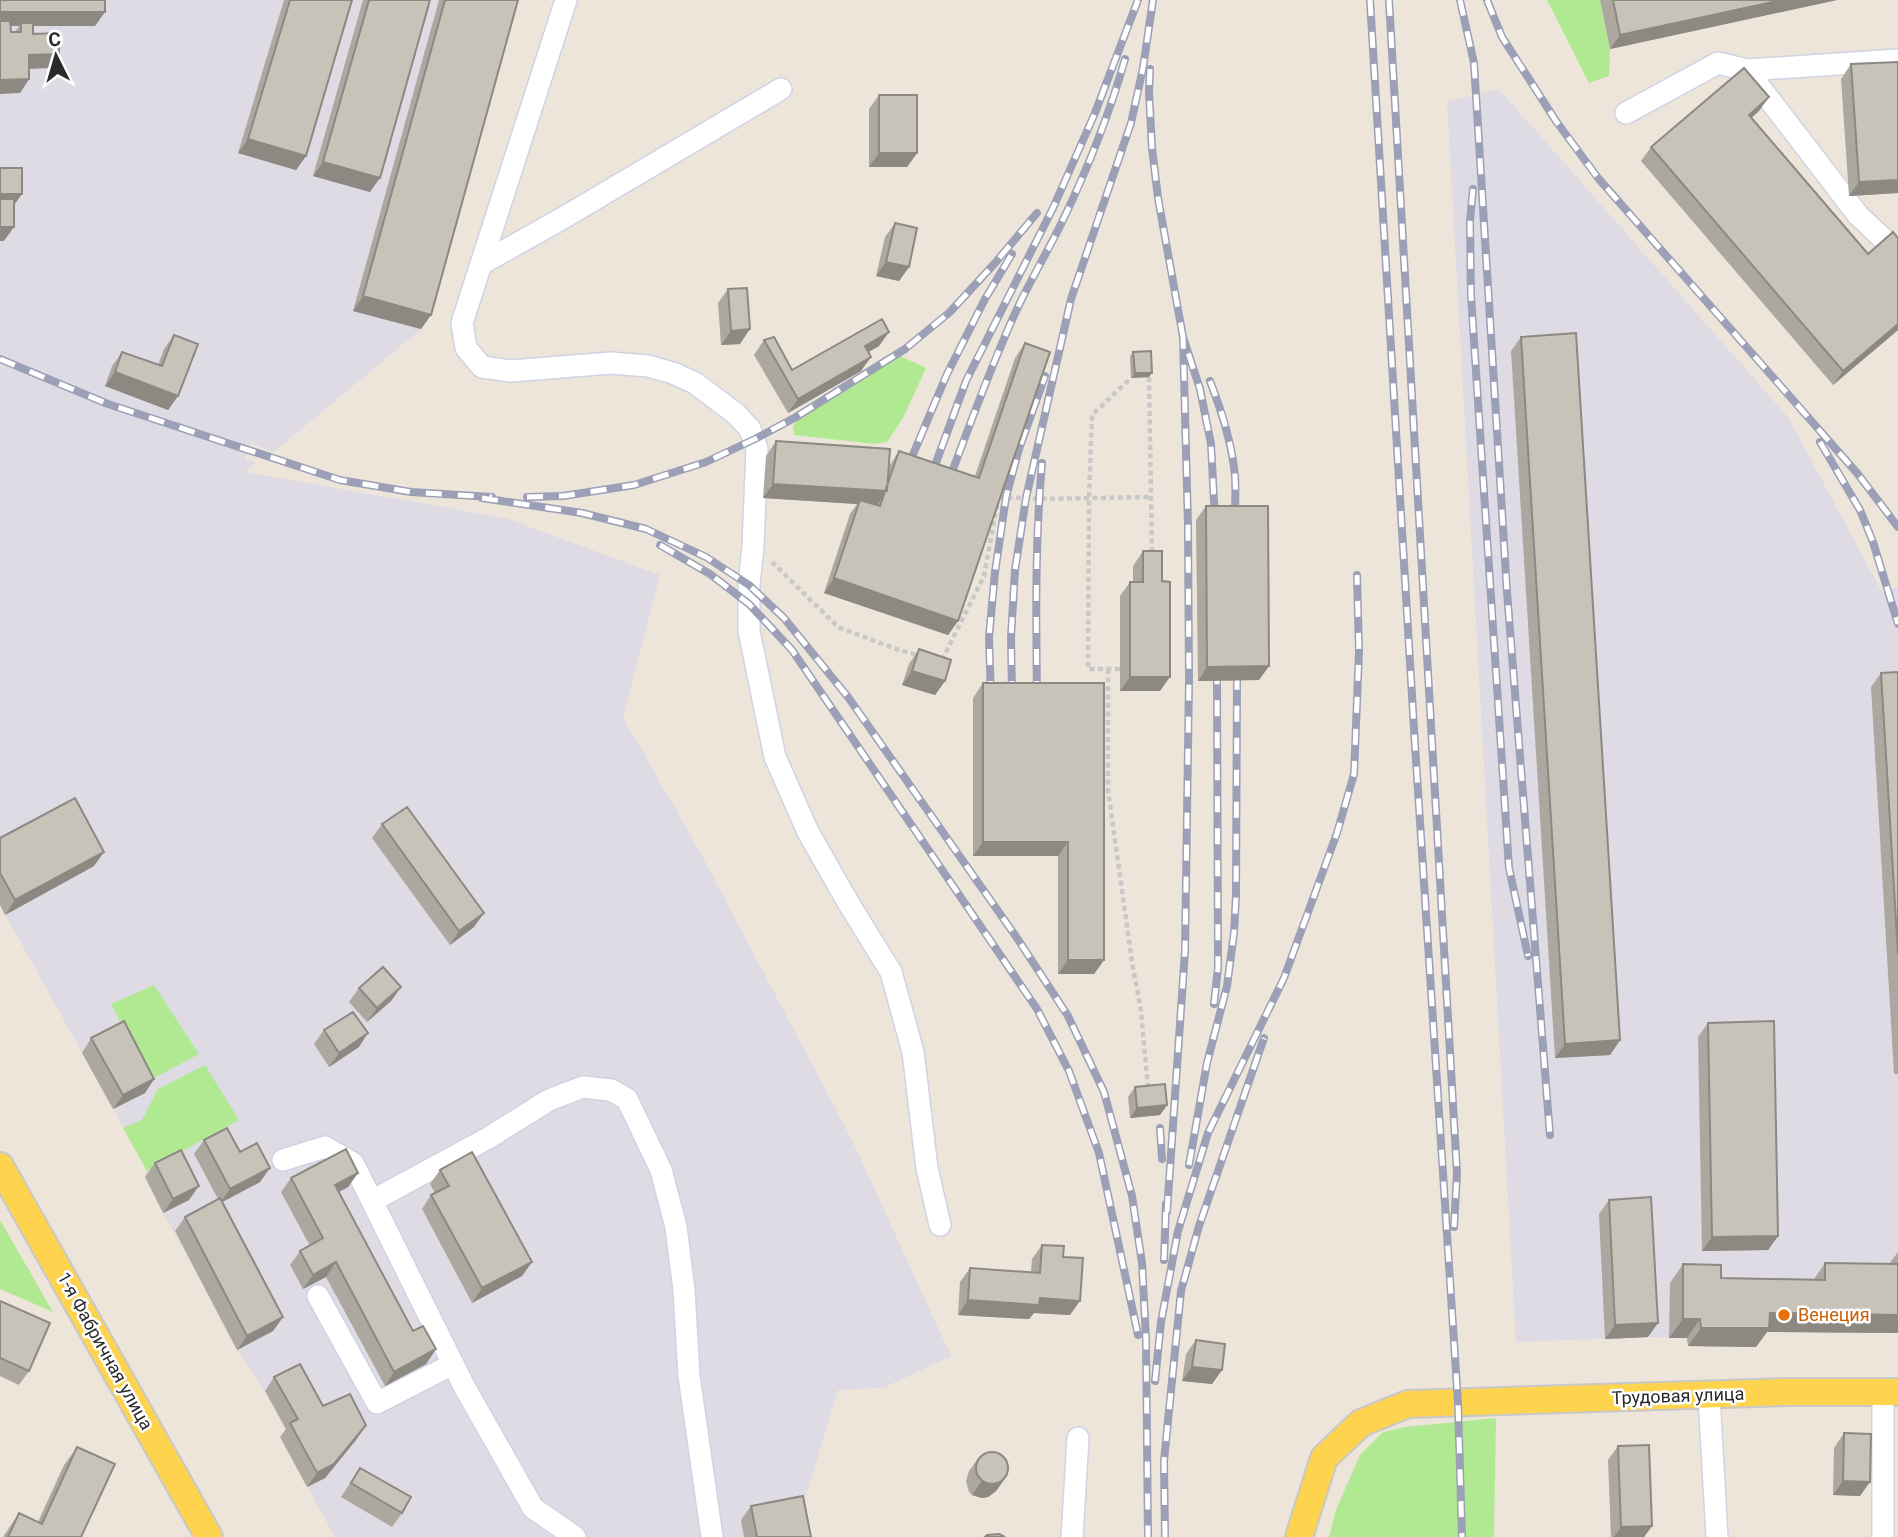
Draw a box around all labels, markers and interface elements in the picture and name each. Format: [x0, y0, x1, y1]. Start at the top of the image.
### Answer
north arrow [21, 21, 91, 91]
text: С [47, 28, 62, 52]
street label: 1-я Фабричная улица [53, 1268, 158, 1433]
place label: Венеция [1798, 1304, 1870, 1325]
marker: Венеция [1776, 1307, 1792, 1323]
street label: Трудовая улица [1611, 1383, 1745, 1408]

